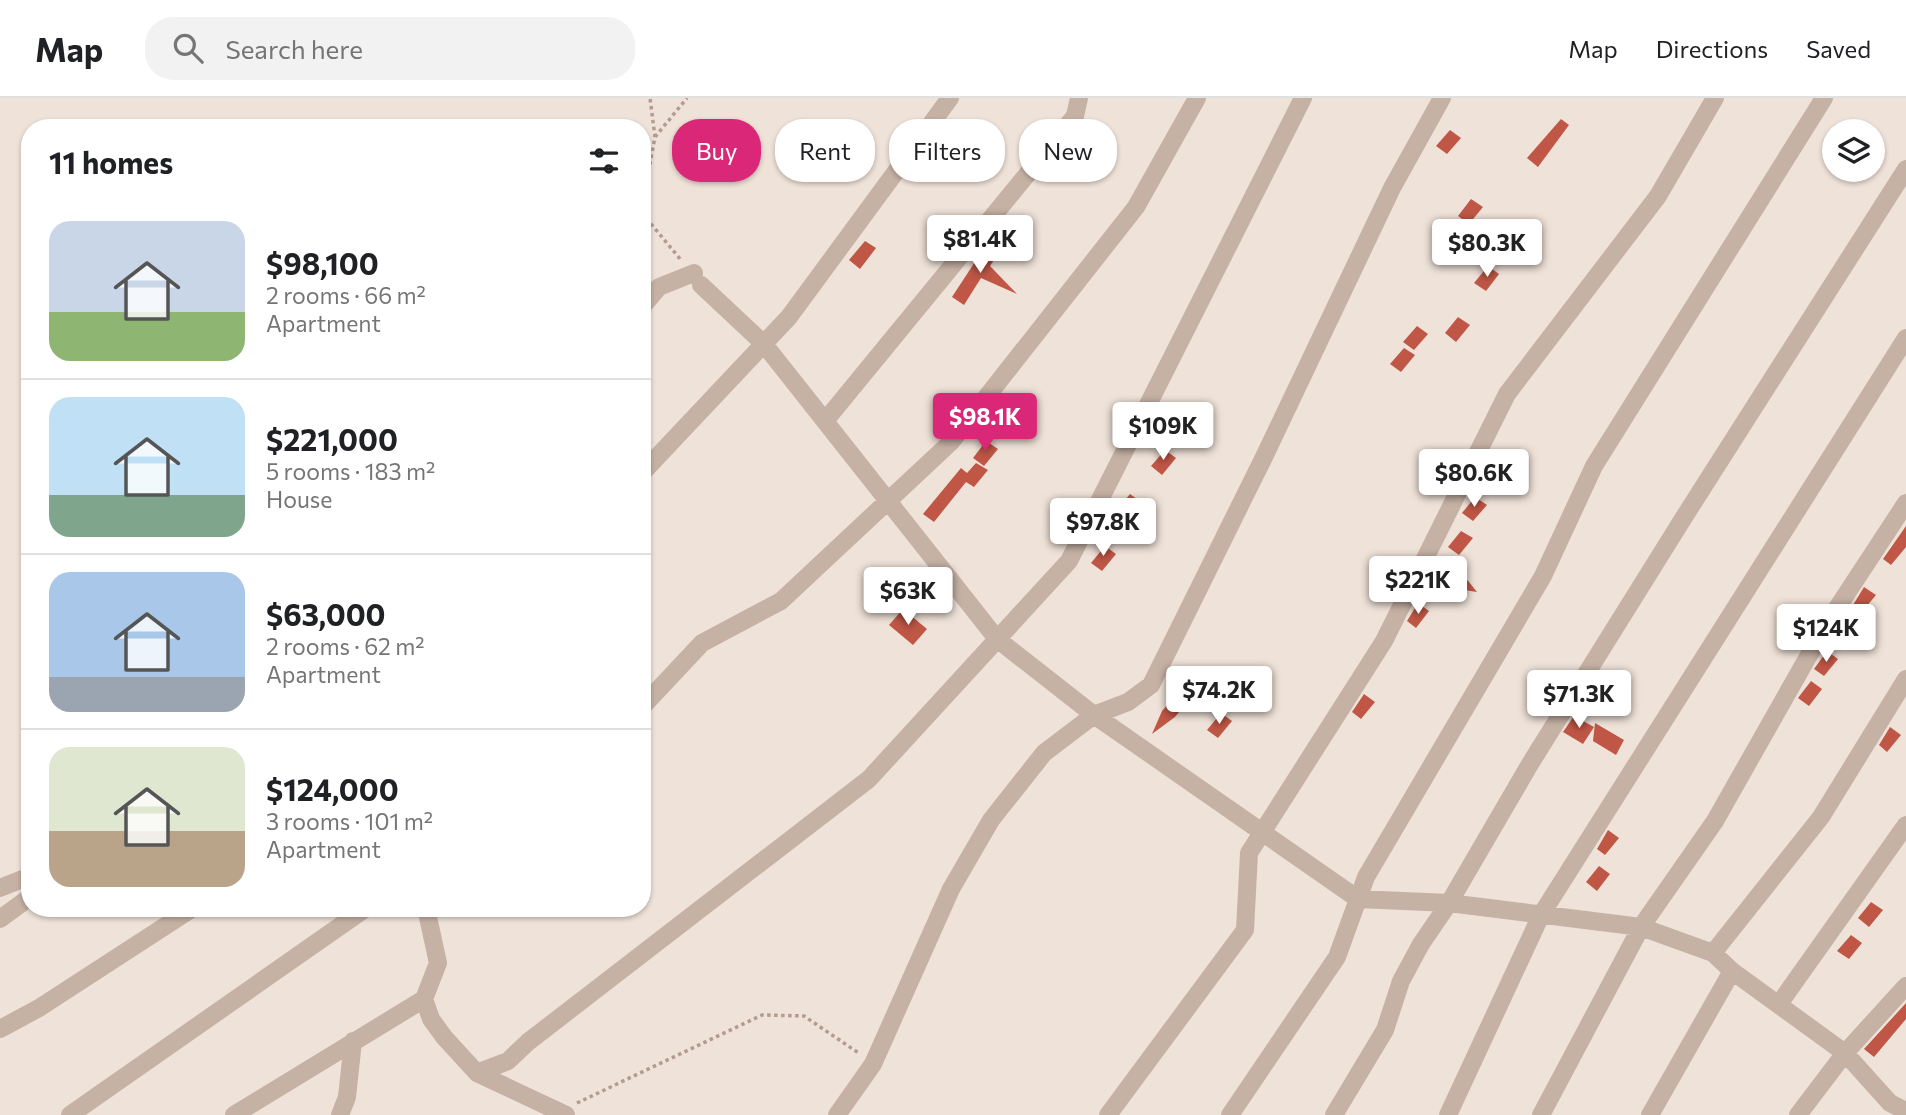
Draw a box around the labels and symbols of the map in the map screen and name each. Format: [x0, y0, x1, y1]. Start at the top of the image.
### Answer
pin: $81.4K [923, 216, 1037, 275]
pin: $80.3K [1430, 220, 1544, 279]
pin: $98.1K [928, 394, 1042, 453]
pin: $109K [1114, 402, 1212, 462]
pin: $80.6K [1417, 450, 1531, 509]
pin: $97.8K [1046, 498, 1160, 558]
pin: $221K [1369, 556, 1467, 616]
pin: $63K [867, 568, 949, 627]
pin: $124K [1777, 604, 1875, 664]
pin: $74.2K [1162, 666, 1276, 726]
pin: $71.3K [1522, 670, 1636, 730]

